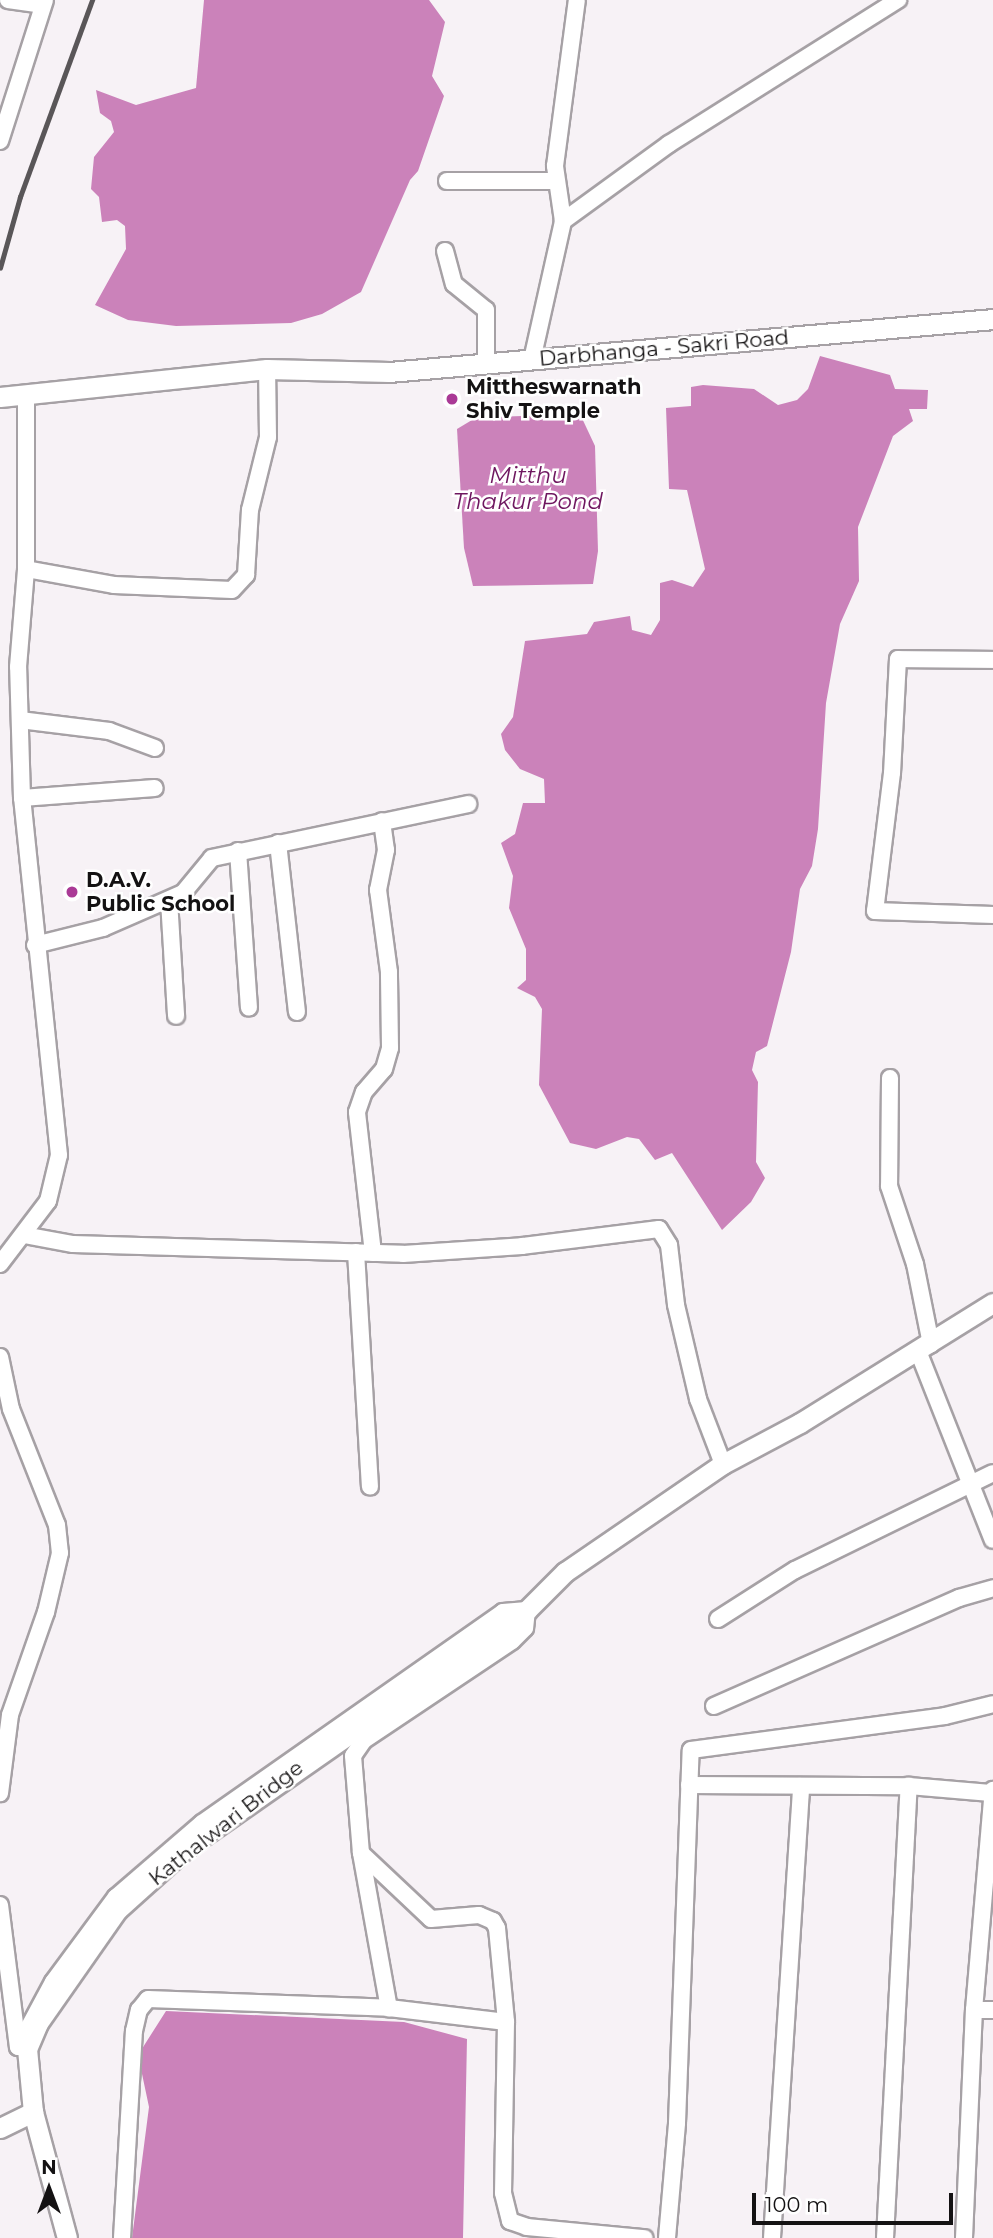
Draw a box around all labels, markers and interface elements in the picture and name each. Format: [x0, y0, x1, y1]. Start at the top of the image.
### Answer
street label: Darbhanga - Sakri Road [538, 325, 790, 371]
place label: Mittheswarnath Shiv Temple [466, 374, 641, 424]
marker: Mittheswarnath Shiv Temple [444, 391, 460, 407]
water label: Mitthu Thakur Pond [453, 461, 603, 515]
place label: D.A.V. Public School [86, 867, 235, 917]
marker: D.A.V. Public School [64, 884, 80, 900]
street label: Kathalwari Bridge [144, 1755, 308, 1891]
north arrow [14, 2154, 84, 2224]
text: N [41, 2156, 57, 2179]
scale bar [755, 2178, 956, 2222]
text: 100 m [765, 2192, 828, 2217]

